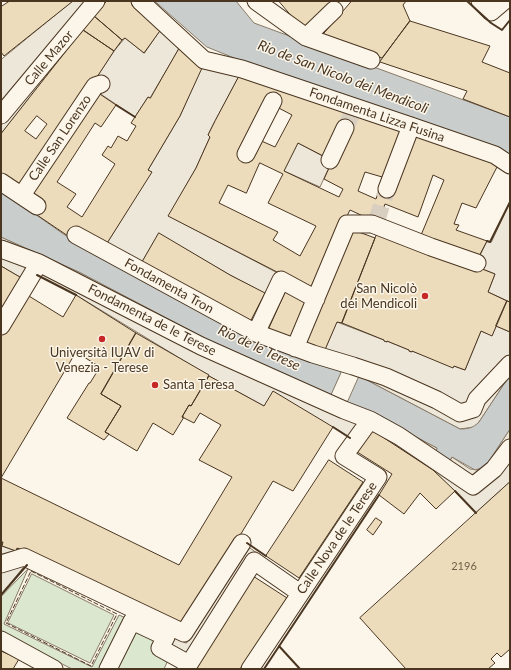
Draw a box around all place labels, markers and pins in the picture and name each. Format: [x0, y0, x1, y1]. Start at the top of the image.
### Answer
place label: San Nicolò dei Mendicoli [340, 281, 417, 312]
marker: San Nicolò dei Mendicoli [420, 291, 430, 301]
marker: Università IUAV di Venezia - Terese [97, 334, 107, 344]
place label: Università IUAV di Venezia - Terese [50, 345, 154, 376]
place label: Santa Teresa [163, 377, 234, 393]
marker: Santa Teresa [150, 380, 160, 390]

